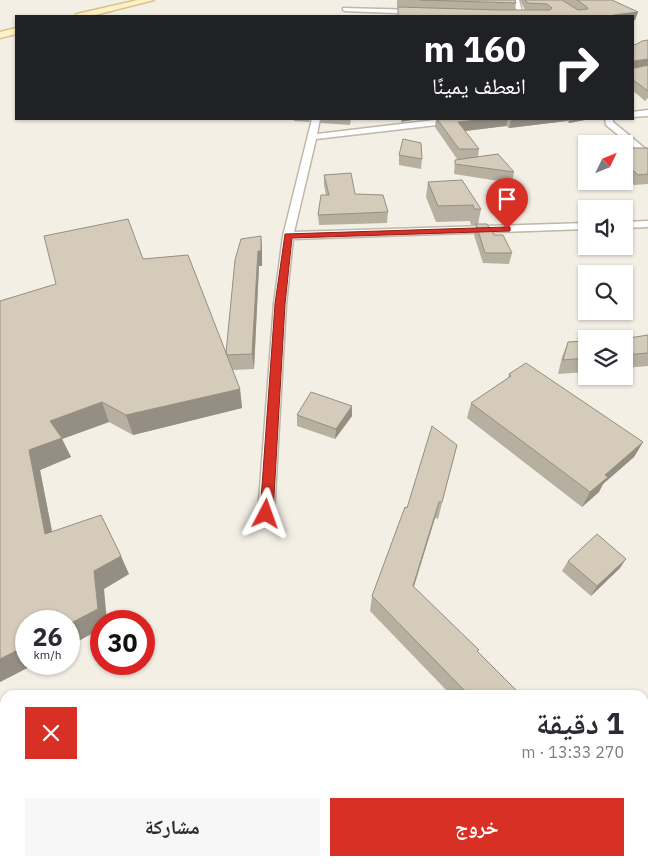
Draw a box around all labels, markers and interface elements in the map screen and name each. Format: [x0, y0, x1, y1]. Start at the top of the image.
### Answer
text: 160 m [423, 26, 526, 72]
icon: right [544, 35, 609, 100]
text: انعطف يمينًا [432, 71, 526, 100]
north arrow [578, 135, 632, 190]
map controls [578, 135, 633, 385]
pin [486, 178, 528, 229]
icon: arrive [493, 185, 521, 213]
button: sound [578, 200, 633, 255]
button: search [578, 265, 633, 320]
button: layers [578, 330, 633, 385]
position arrow [239, 487, 291, 539]
speed limit sign: 30 [90, 610, 155, 675]
text: 26 [32, 620, 63, 653]
text: km/h [33, 647, 62, 662]
text: 1 دقيقة [536, 703, 624, 742]
button: close [25, 707, 77, 759]
text: 270 m · 13:33 [522, 742, 624, 762]
button: مشاركة [25, 798, 320, 856]
button: خروج [330, 798, 624, 856]

